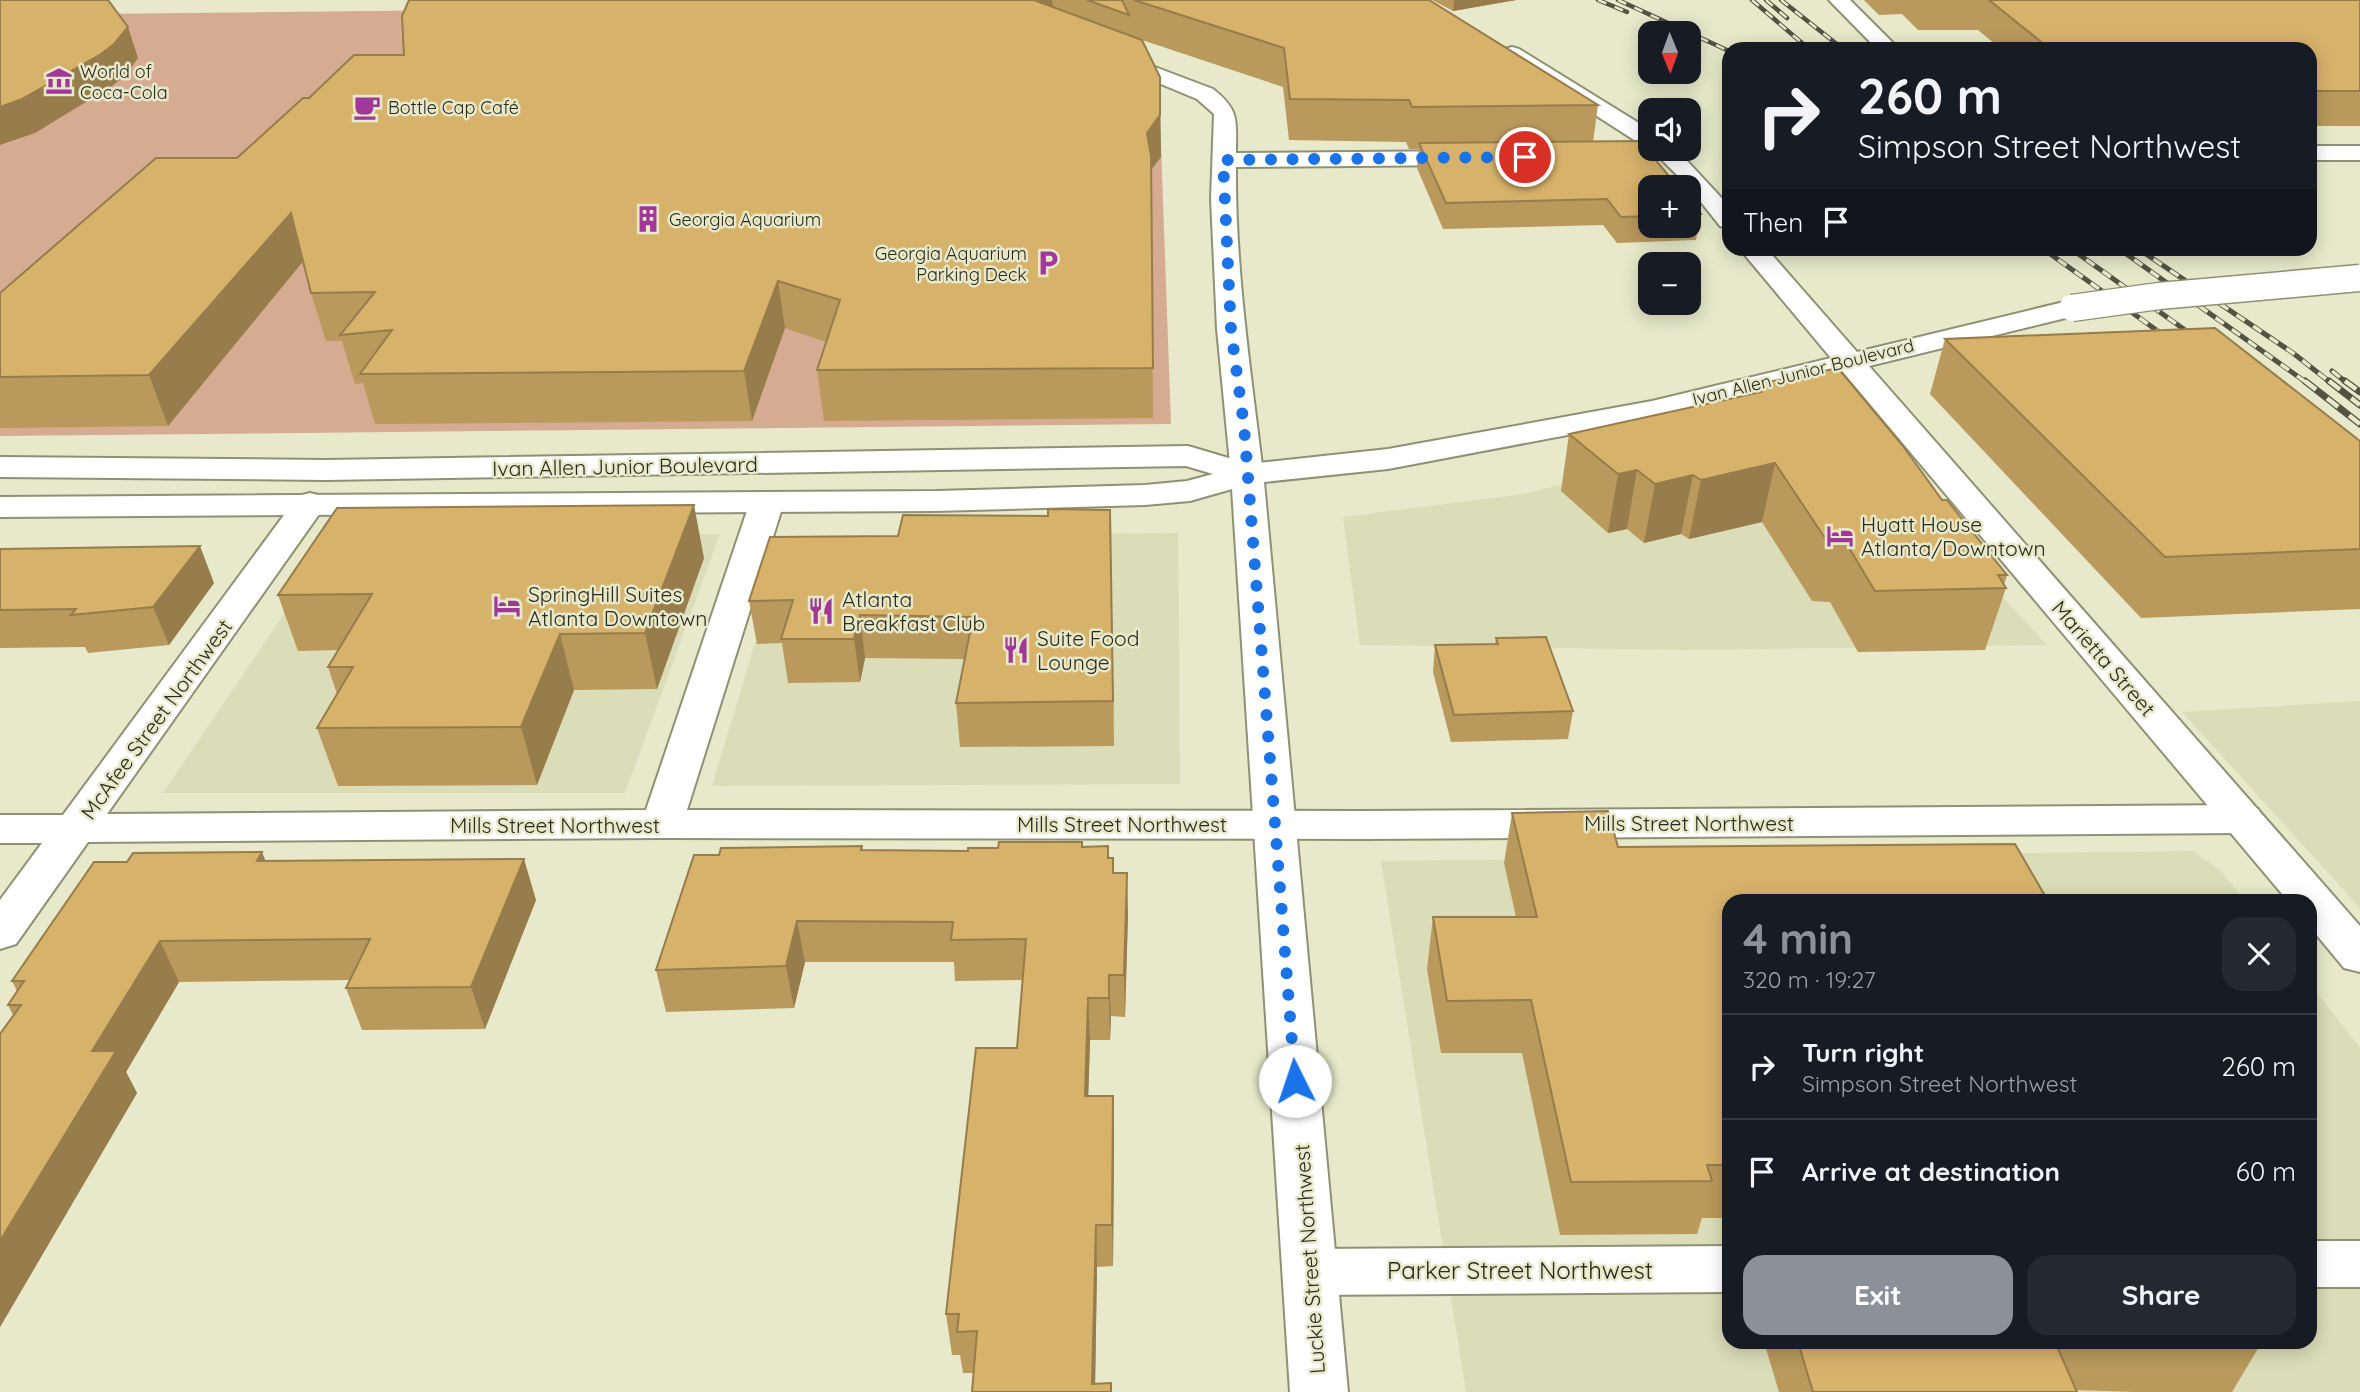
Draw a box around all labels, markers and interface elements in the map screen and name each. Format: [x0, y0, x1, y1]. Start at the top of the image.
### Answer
north arrow [1638, 21, 1701, 84]
map controls [1638, 21, 1701, 315]
place label: World of Coca-Cola [80, 60, 168, 104]
text: 260 m [1858, 65, 2002, 126]
museum icon: World of Coca-Cola [44, 66, 74, 96]
icon: right [1743, 70, 1834, 161]
cafe icon: Bottle Cap Café [352, 92, 382, 122]
place label: Bottle Cap Café [388, 96, 519, 119]
button: sound [1638, 98, 1701, 161]
text: Simpson Street Northwest [1858, 126, 2241, 166]
pin [1495, 127, 1555, 187]
icon: arrive [1506, 138, 1544, 176]
button: + [1638, 175, 1701, 238]
icon: arrive [1817, 203, 1855, 241]
building icon: Georgia Aquarium [633, 204, 663, 234]
text: Then [1743, 206, 1803, 239]
place label: Georgia Aquarium [669, 208, 821, 231]
place label: Georgia Aquarium Parking Deck [875, 242, 1027, 286]
parking icon: Georgia Aquarium Parking Deck [1033, 248, 1063, 278]
button: − [1638, 252, 1701, 315]
street label: Ivan Allen Junior Boulevard [1690, 333, 1916, 411]
street label: Ivan Allen Junior Boulevard [492, 451, 758, 481]
place label: Hyatt House Atlanta/Downtown [1861, 511, 2046, 561]
hotel icon: Hyatt House Atlanta/Downtown [1825, 521, 1855, 551]
place label: SpringHill Suites Atlanta Downtown [528, 581, 707, 631]
place label: Atlanta Breakfast Club [842, 586, 985, 636]
hotel icon: SpringHill Suites Atlanta Downtown [492, 591, 522, 621]
street label: Marietta Street [2047, 595, 2161, 721]
restaurant icon: Atlanta Breakfast Club [806, 596, 836, 626]
street label: McAfee Street Northwest [75, 614, 237, 824]
place label: Suite Food Lounge [1037, 625, 1140, 675]
restaurant icon: Suite Food Lounge [1001, 635, 1031, 665]
street label: Mills Street Northwest [1584, 810, 1794, 836]
street label: Mills Street Northwest [1017, 811, 1227, 837]
street label: Mills Street Northwest [450, 812, 660, 838]
text: 4 min [1743, 912, 1853, 965]
button: close [2222, 917, 2296, 991]
text: 320 m · 19:27 [1743, 965, 1876, 994]
text: Turn right [1802, 1036, 1924, 1069]
position arrow [1258, 1044, 1332, 1118]
icon: right [1743, 1048, 1781, 1086]
text: 260 m [2221, 1050, 2296, 1083]
text: Simpson Street Northwest [1802, 1069, 2077, 1098]
street label: Luckie Street Northwest [1288, 1143, 1330, 1375]
icon: arrive [1743, 1153, 1781, 1191]
text: Arrive at destination [1802, 1155, 2060, 1188]
text: 60 m [2236, 1155, 2296, 1188]
street label: Parker Street Northwest [1387, 1255, 1653, 1285]
button: Exit [1743, 1255, 2013, 1335]
button: Share [2027, 1255, 2296, 1335]

